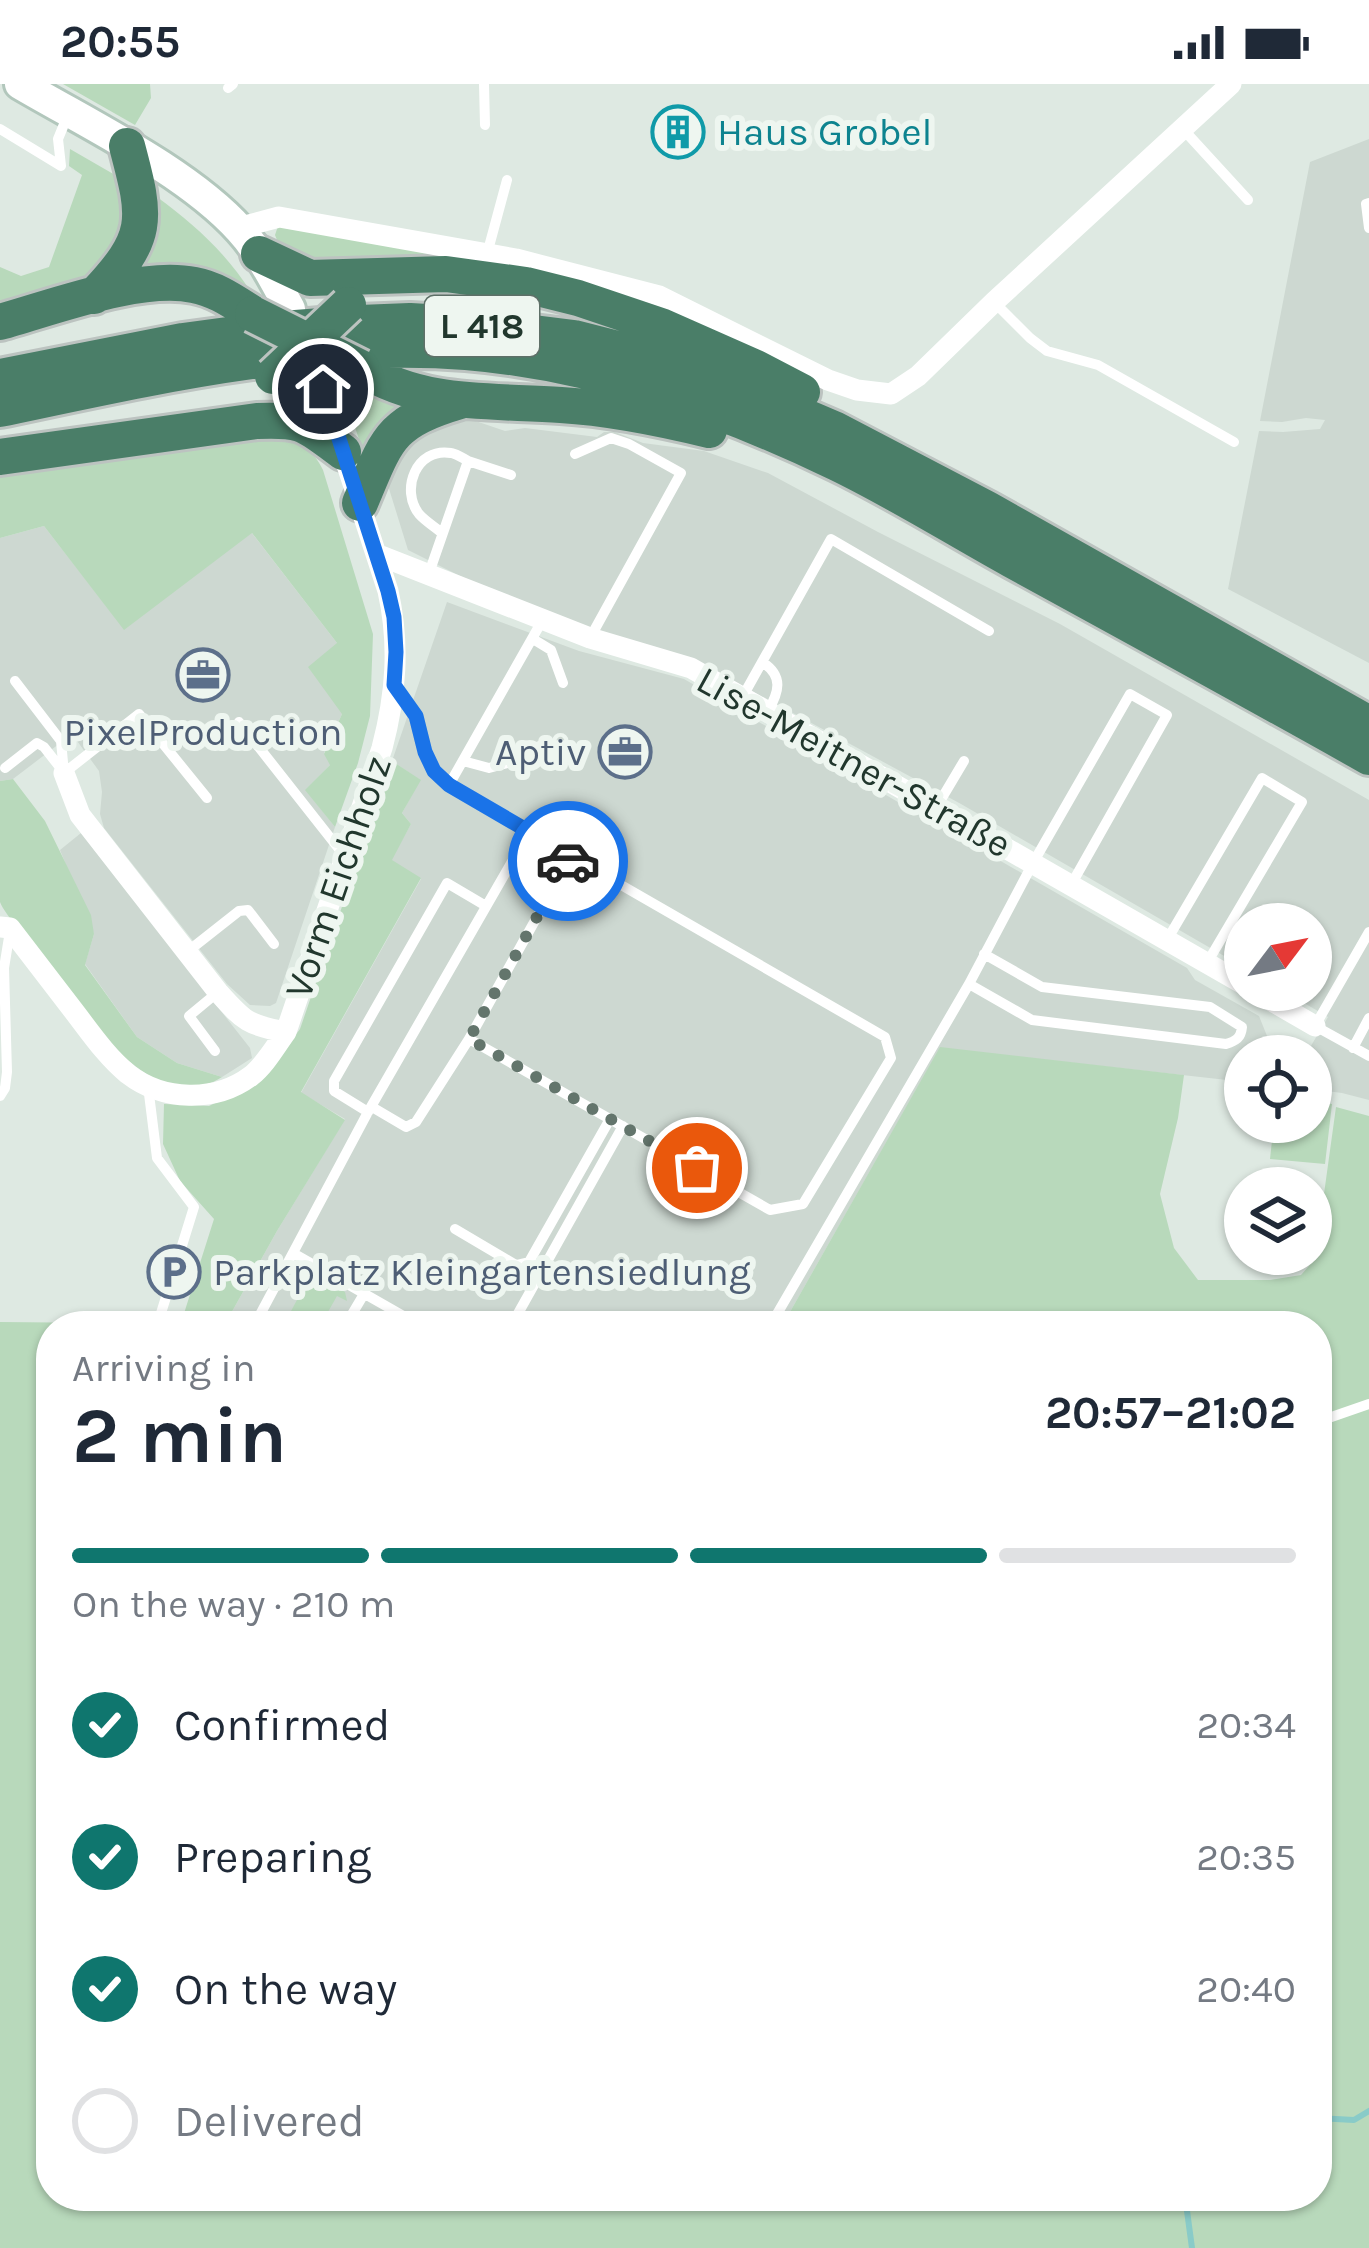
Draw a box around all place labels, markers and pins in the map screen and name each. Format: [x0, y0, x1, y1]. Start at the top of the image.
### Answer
building icon: Haus Grobel [650, 104, 706, 160]
place label: Haus Grobel [717, 109, 933, 155]
pin [272, 338, 374, 440]
office icon: PixelProduction [175, 647, 231, 703]
place label: PixelProduction [63, 709, 343, 755]
office icon: Aptiv [597, 724, 653, 780]
place label: Aptiv [495, 729, 586, 775]
pin [646, 1117, 748, 1219]
parking icon: Parkplatz Kleingartensiedlung [146, 1244, 202, 1300]
place label: Parkplatz Kleingartensiedlung [213, 1249, 751, 1295]

